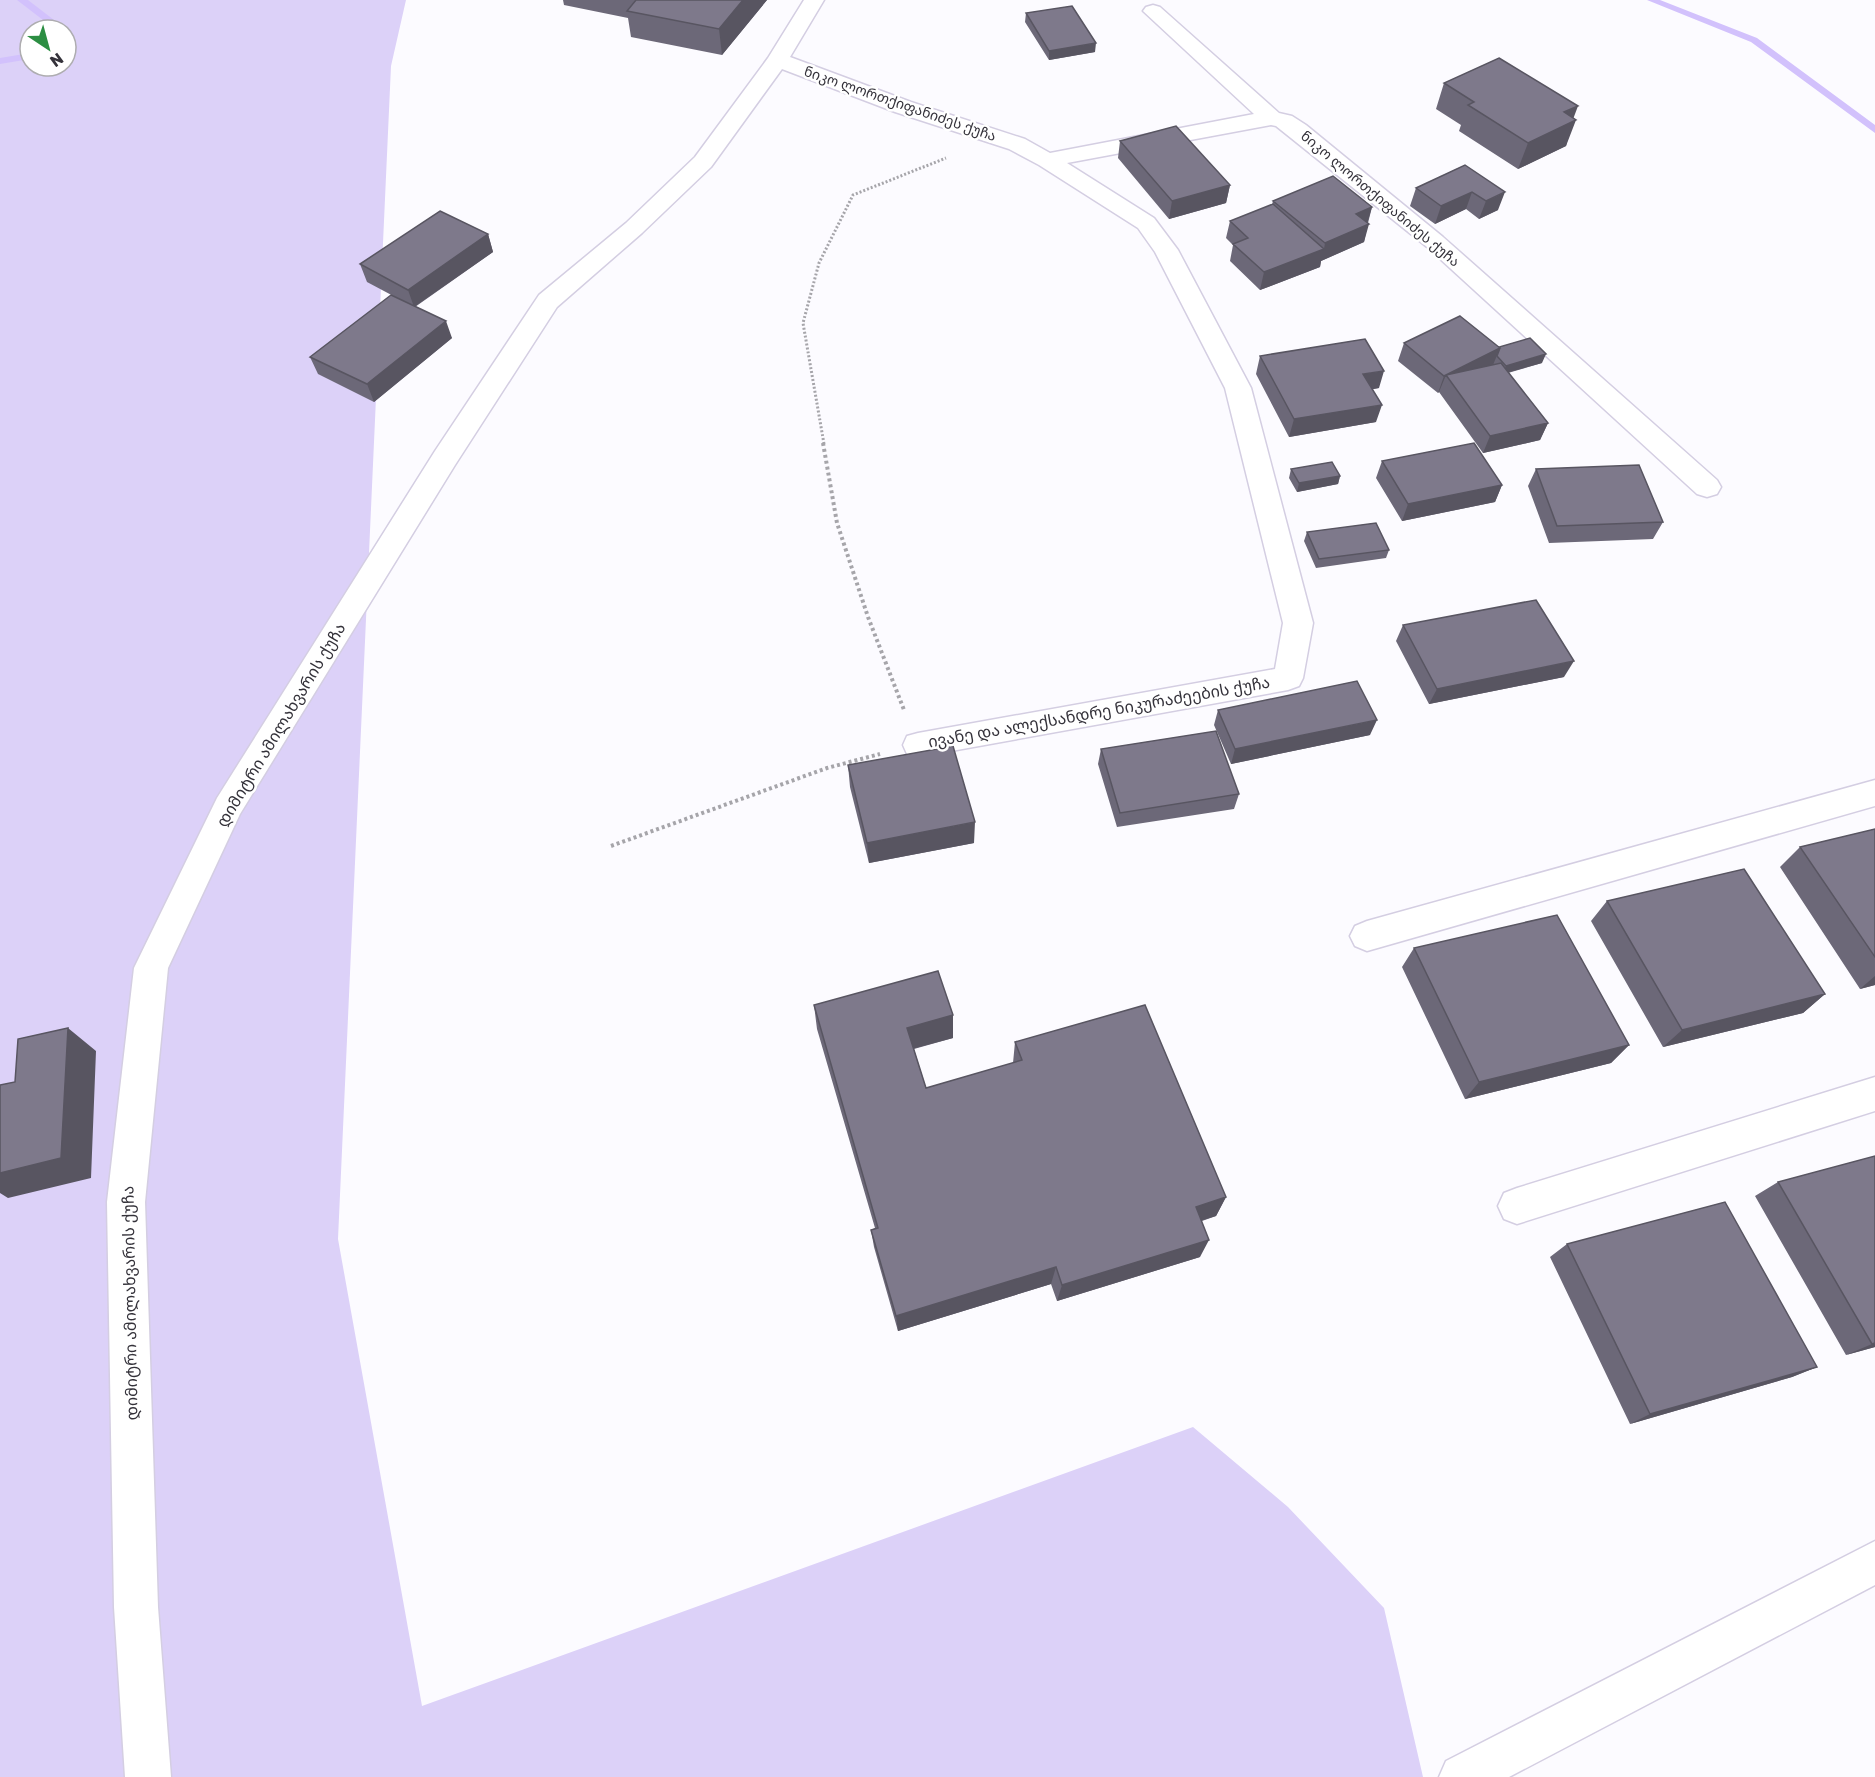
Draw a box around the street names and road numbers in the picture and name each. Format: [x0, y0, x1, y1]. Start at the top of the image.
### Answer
street label: ნიკო ლორთქიფანიძეს ქუჩა [802, 63, 998, 145]
street label: ნიკო ლორთქიფანიძეს ქუჩა [1297, 128, 1463, 270]
street label: დიმიტრი ამილახვარის ქუჩა [212, 620, 350, 831]
street label: ივანე და ალექსანდრე ნიკურაძეების ქუჩა [927, 673, 1272, 752]
street label: დიმიტრი ამილახვარის ქუჩა [118, 1186, 143, 1420]

